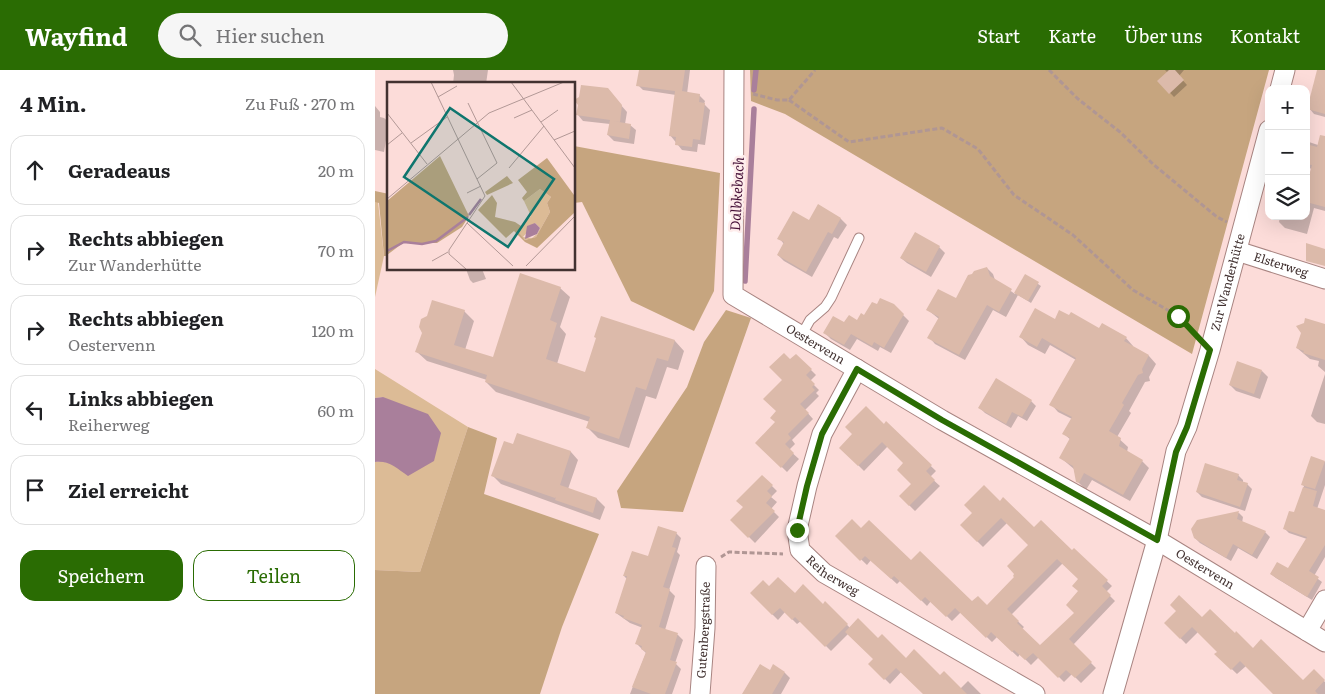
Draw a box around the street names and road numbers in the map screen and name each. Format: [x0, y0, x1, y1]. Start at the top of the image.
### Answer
street label: Zur Wanderhütte [1206, 231, 1249, 333]
street label: Elsterweg [1251, 247, 1311, 281]
street label: Oestervenn [783, 319, 849, 368]
street label: Oestervenn [1173, 544, 1238, 593]
street label: Reiherweg [802, 550, 863, 600]
street label: Gutenbergstraße [691, 582, 714, 679]

